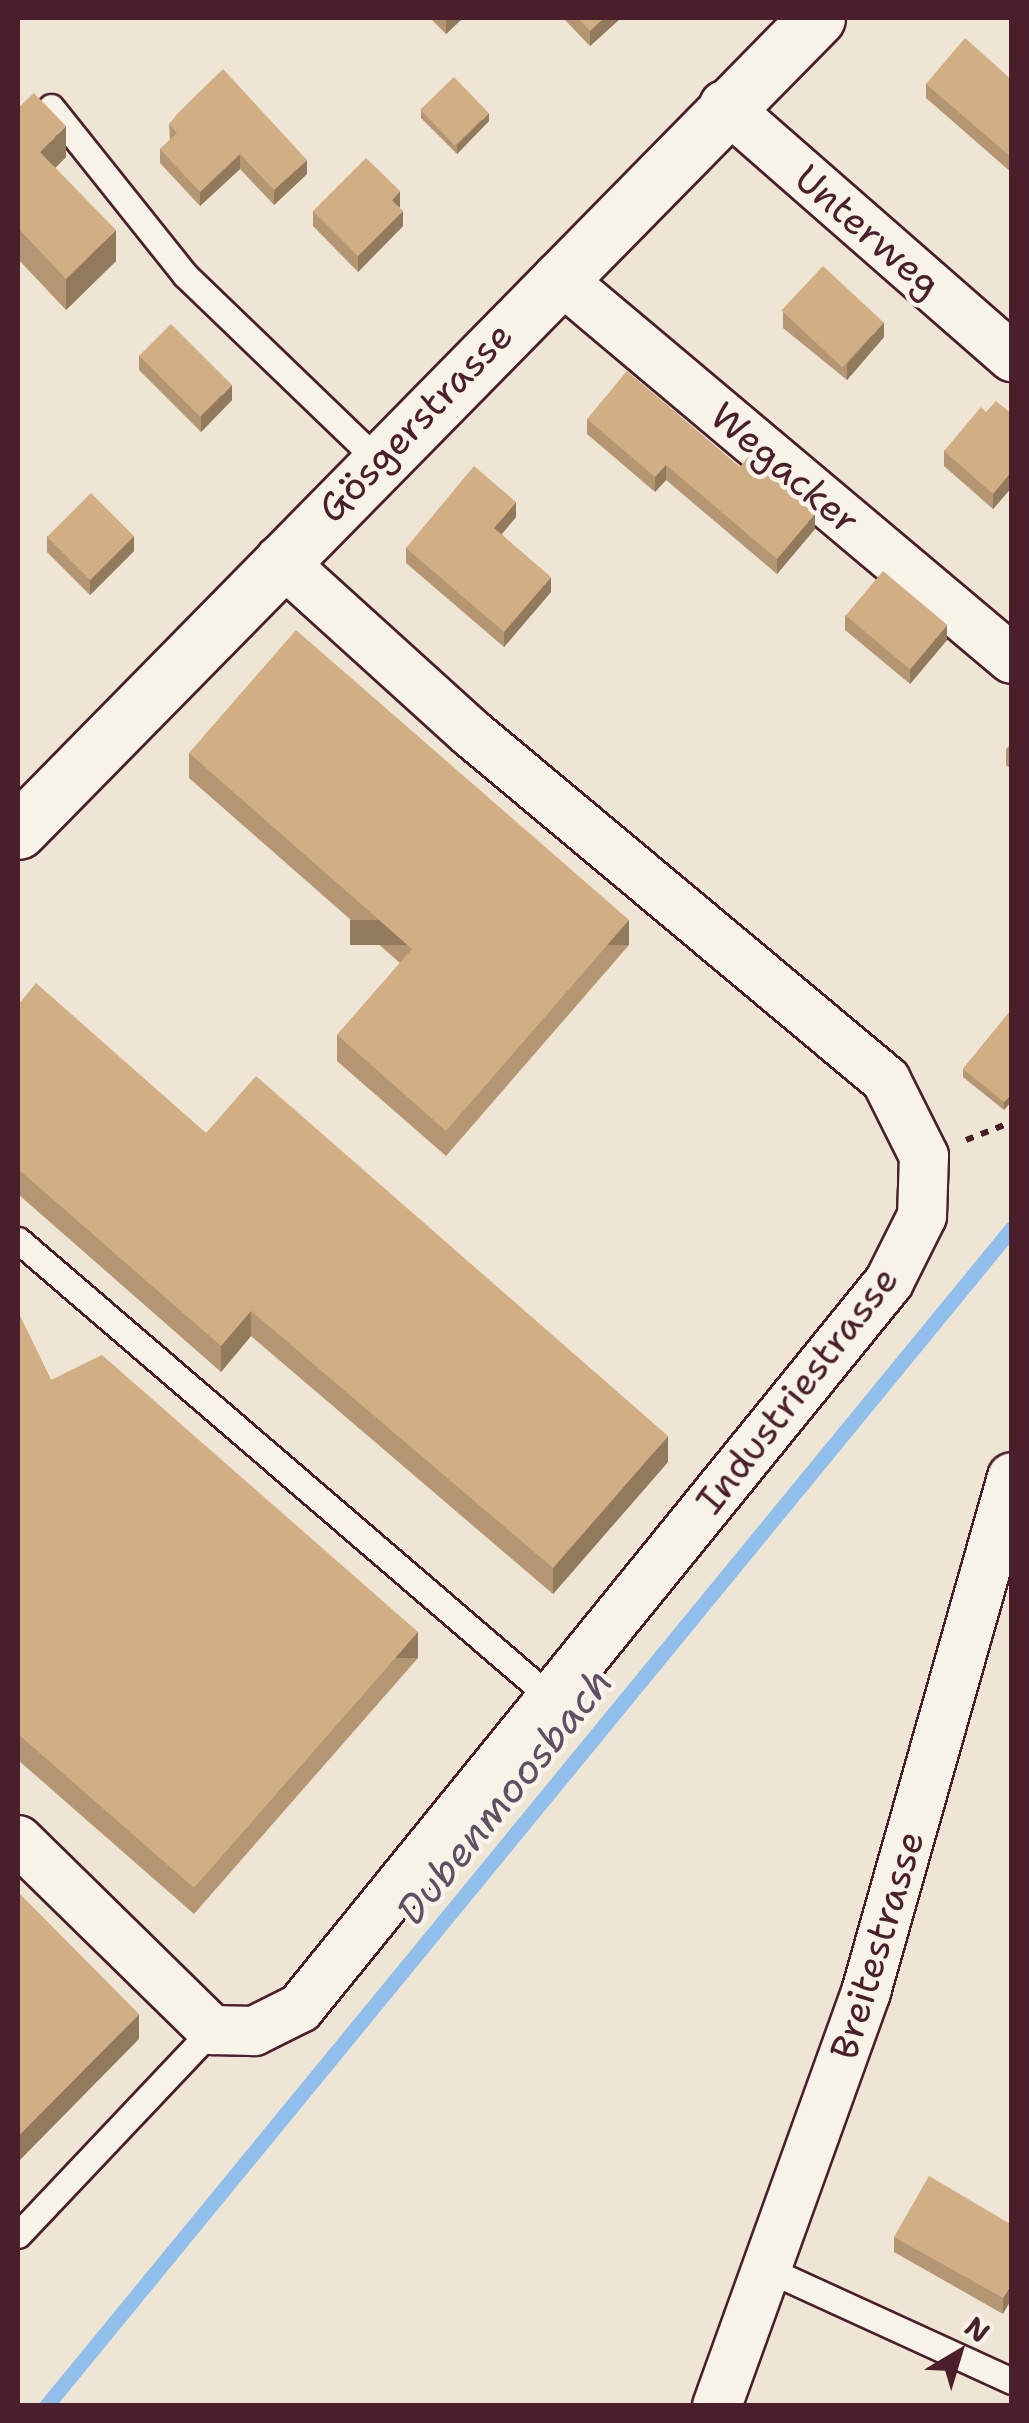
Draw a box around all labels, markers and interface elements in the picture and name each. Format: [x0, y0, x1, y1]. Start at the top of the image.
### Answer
street label: Unterweg [786, 155, 950, 307]
street label: Gösgerstrasse [308, 312, 522, 532]
street label: Wegacker [701, 393, 869, 543]
street label: Industriestrasse [686, 1257, 908, 1523]
water label: Dubenmoosbach [386, 1658, 622, 1934]
street label: Breitestrasse [821, 1825, 933, 2065]
north arrow [909, 2303, 1009, 2403]
text: N [957, 2308, 998, 2351]

